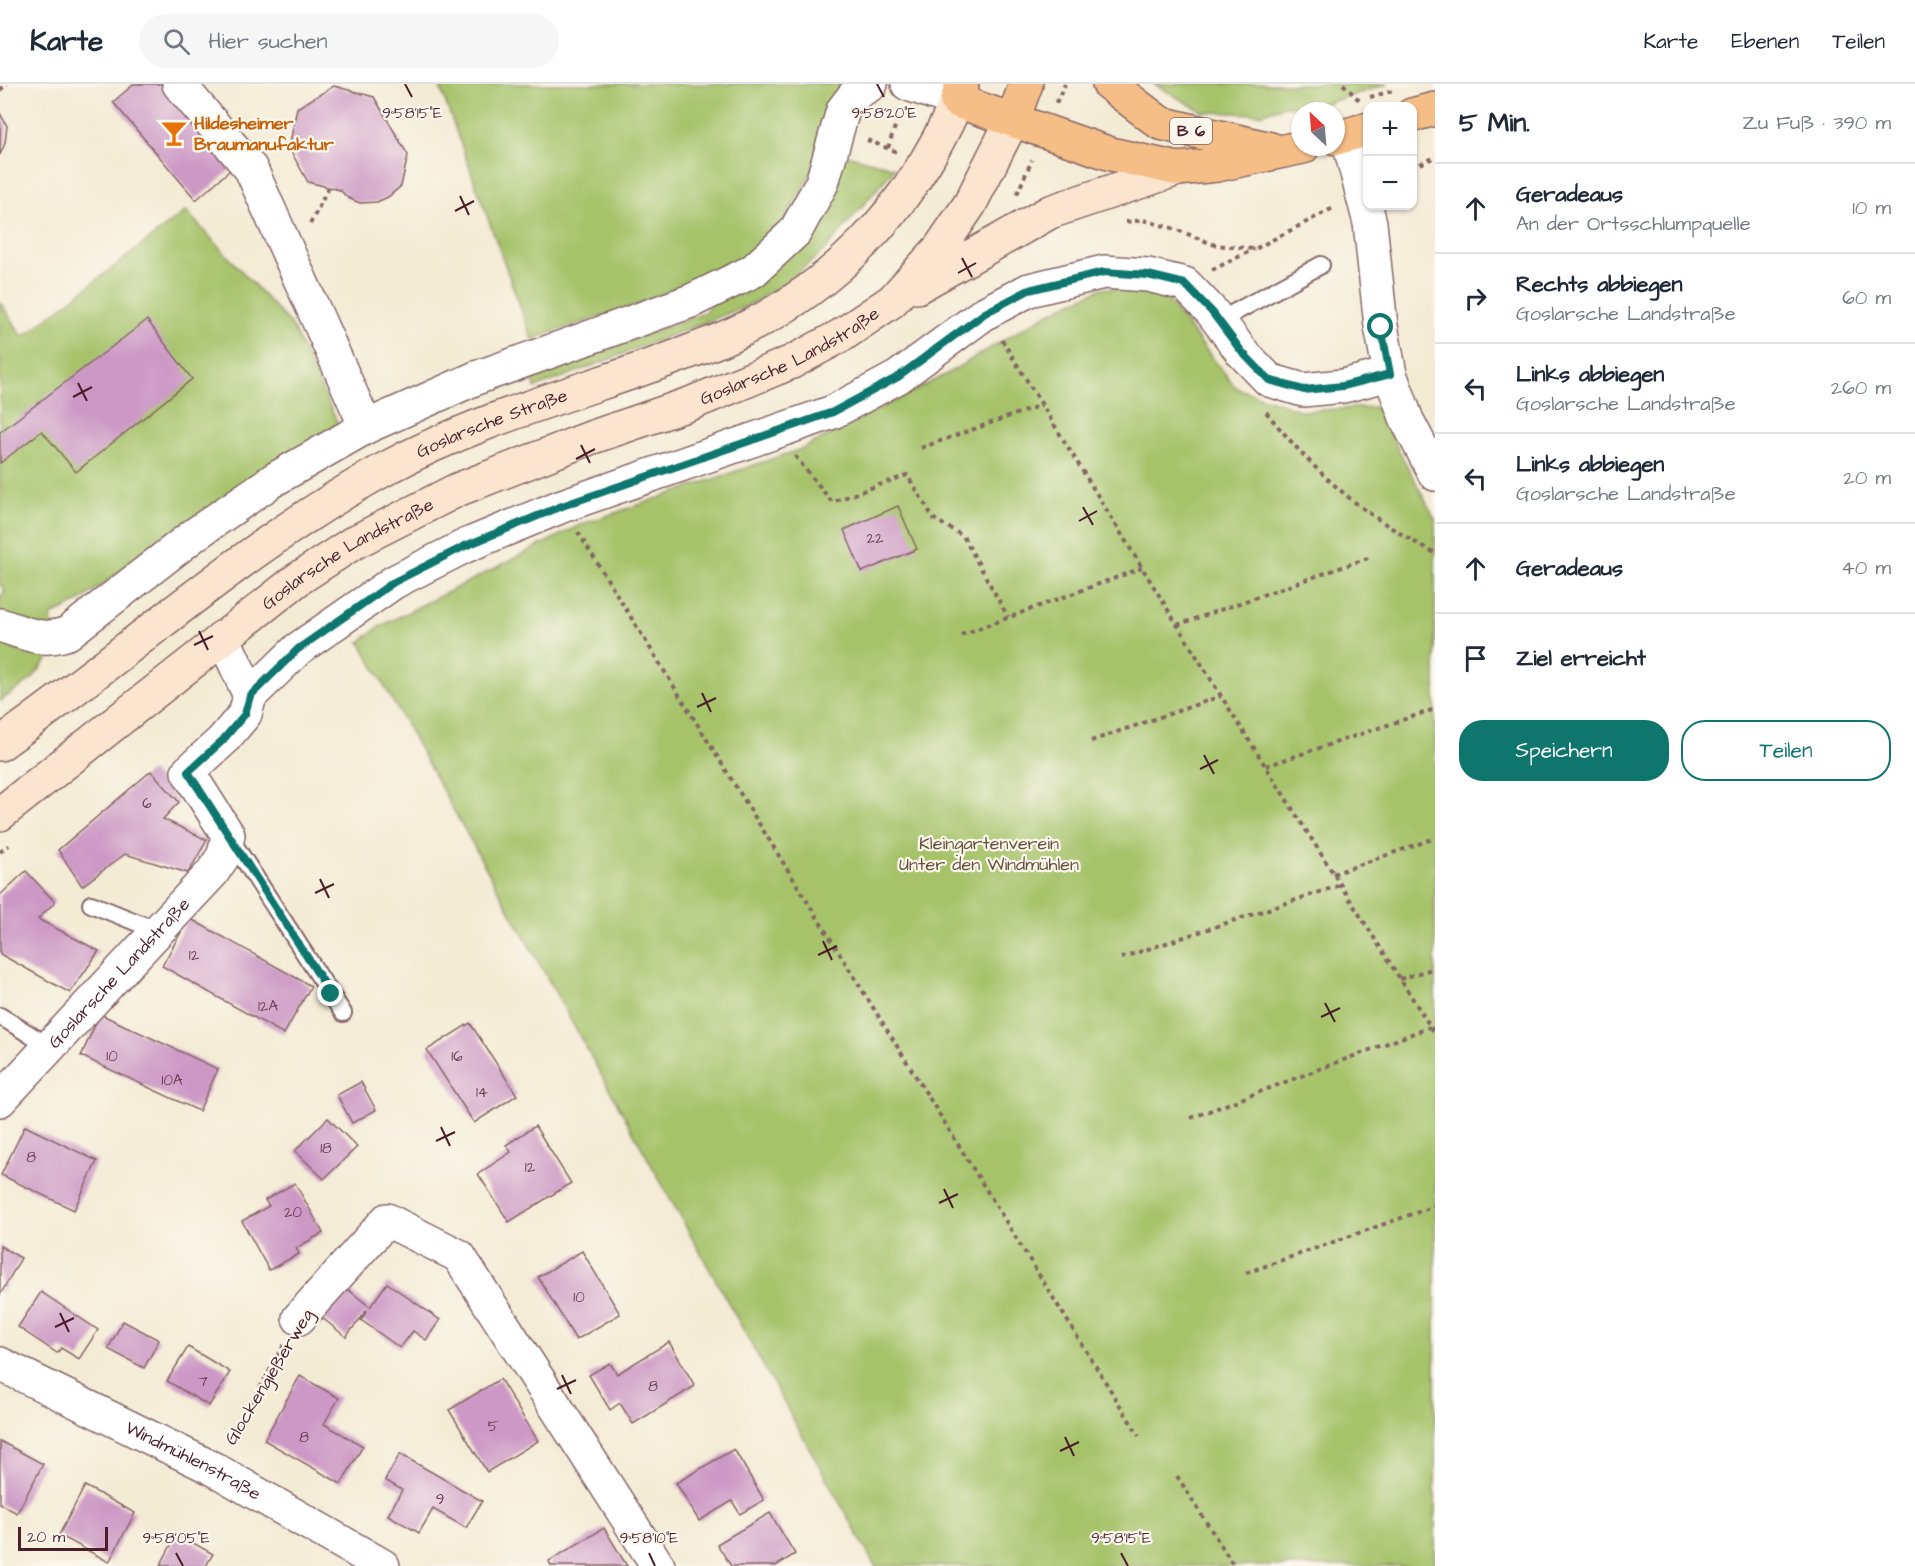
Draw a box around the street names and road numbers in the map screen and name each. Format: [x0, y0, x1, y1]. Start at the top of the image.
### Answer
road number: B 6 [1170, 118, 1212, 144]
street label: Goslarsche Landstraße [696, 301, 884, 411]
street label: Goslarsche Straße [412, 382, 571, 464]
street label: Goslarsche Landstraße [256, 491, 438, 616]
street label: Goslarsche Landstraße [42, 892, 196, 1054]
street label: Glockengießerweg [219, 1304, 320, 1450]
street label: Windmühlenstraße [121, 1415, 266, 1506]

